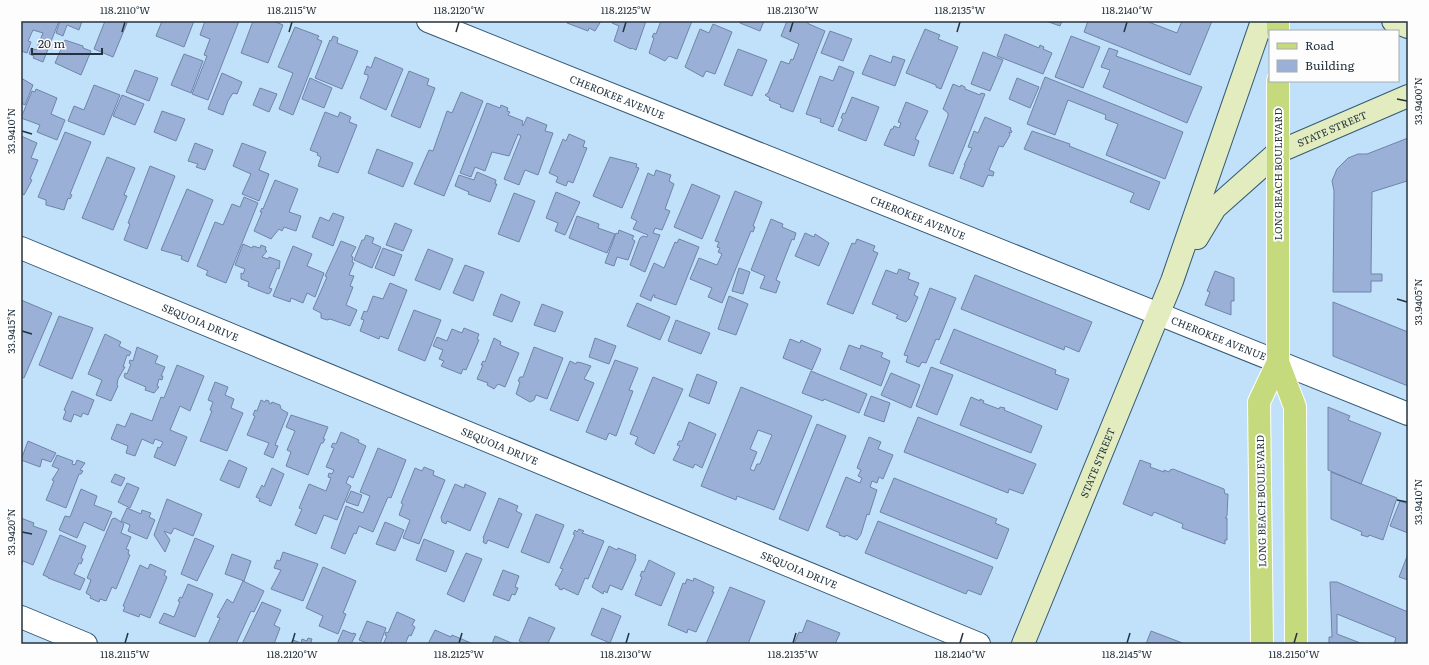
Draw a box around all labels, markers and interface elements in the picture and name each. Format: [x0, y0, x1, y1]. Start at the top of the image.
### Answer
text: 118.2110°W [100, 2, 150, 17]
text: 118.2115°W [267, 2, 317, 17]
text: 118.2120°W [433, 2, 485, 17]
text: 118.2125°W [601, 2, 651, 17]
text: 118.2130°W [767, 2, 819, 17]
text: 118.2135°W [935, 2, 985, 17]
text: 118.2140°W [1101, 2, 1153, 17]
scale bar [32, 30, 102, 56]
legend [1269, 30, 1399, 82]
text: 20 m [38, 34, 65, 52]
text: Road [1305, 36, 1335, 54]
text: Building [1305, 56, 1355, 74]
street label: CHEROKEE AVENUE [568, 71, 667, 122]
text: 33.9400°N [1410, 77, 1425, 125]
street label: LONG BEACH BOULEVARD [1270, 107, 1285, 240]
street label: STATE STREET [1295, 107, 1369, 150]
text: 33.9410°N [3, 108, 18, 154]
street label: CHEROKEE AVENUE [868, 191, 968, 243]
text: 33.9405°N [1410, 278, 1425, 326]
street label: SEQUOIA DRIVE [160, 299, 241, 344]
text: 33.9415°N [3, 308, 18, 354]
street label: CHEROKEE AVENUE [1169, 312, 1269, 363]
street label: SEQUOIA DRIVE [459, 423, 541, 468]
street label: STATE STREET [1076, 425, 1118, 500]
street label: LONG BEACH BOULEVARD [1252, 434, 1269, 567]
text: 33.9410°N [1410, 479, 1425, 525]
text: 33.9420°N [3, 508, 18, 556]
street label: SEQUOIA DRIVE [759, 547, 840, 592]
text: 118.2115°W [100, 646, 150, 661]
text: 118.2120°W [266, 646, 318, 661]
text: 118.2125°W [434, 646, 484, 661]
text: 118.2130°W [600, 646, 652, 661]
text: 118.2135°W [768, 646, 818, 661]
text: 118.2140°W [934, 646, 986, 661]
text: 118.2145°W [1102, 646, 1152, 661]
text: 118.2150°W [1268, 646, 1320, 661]

